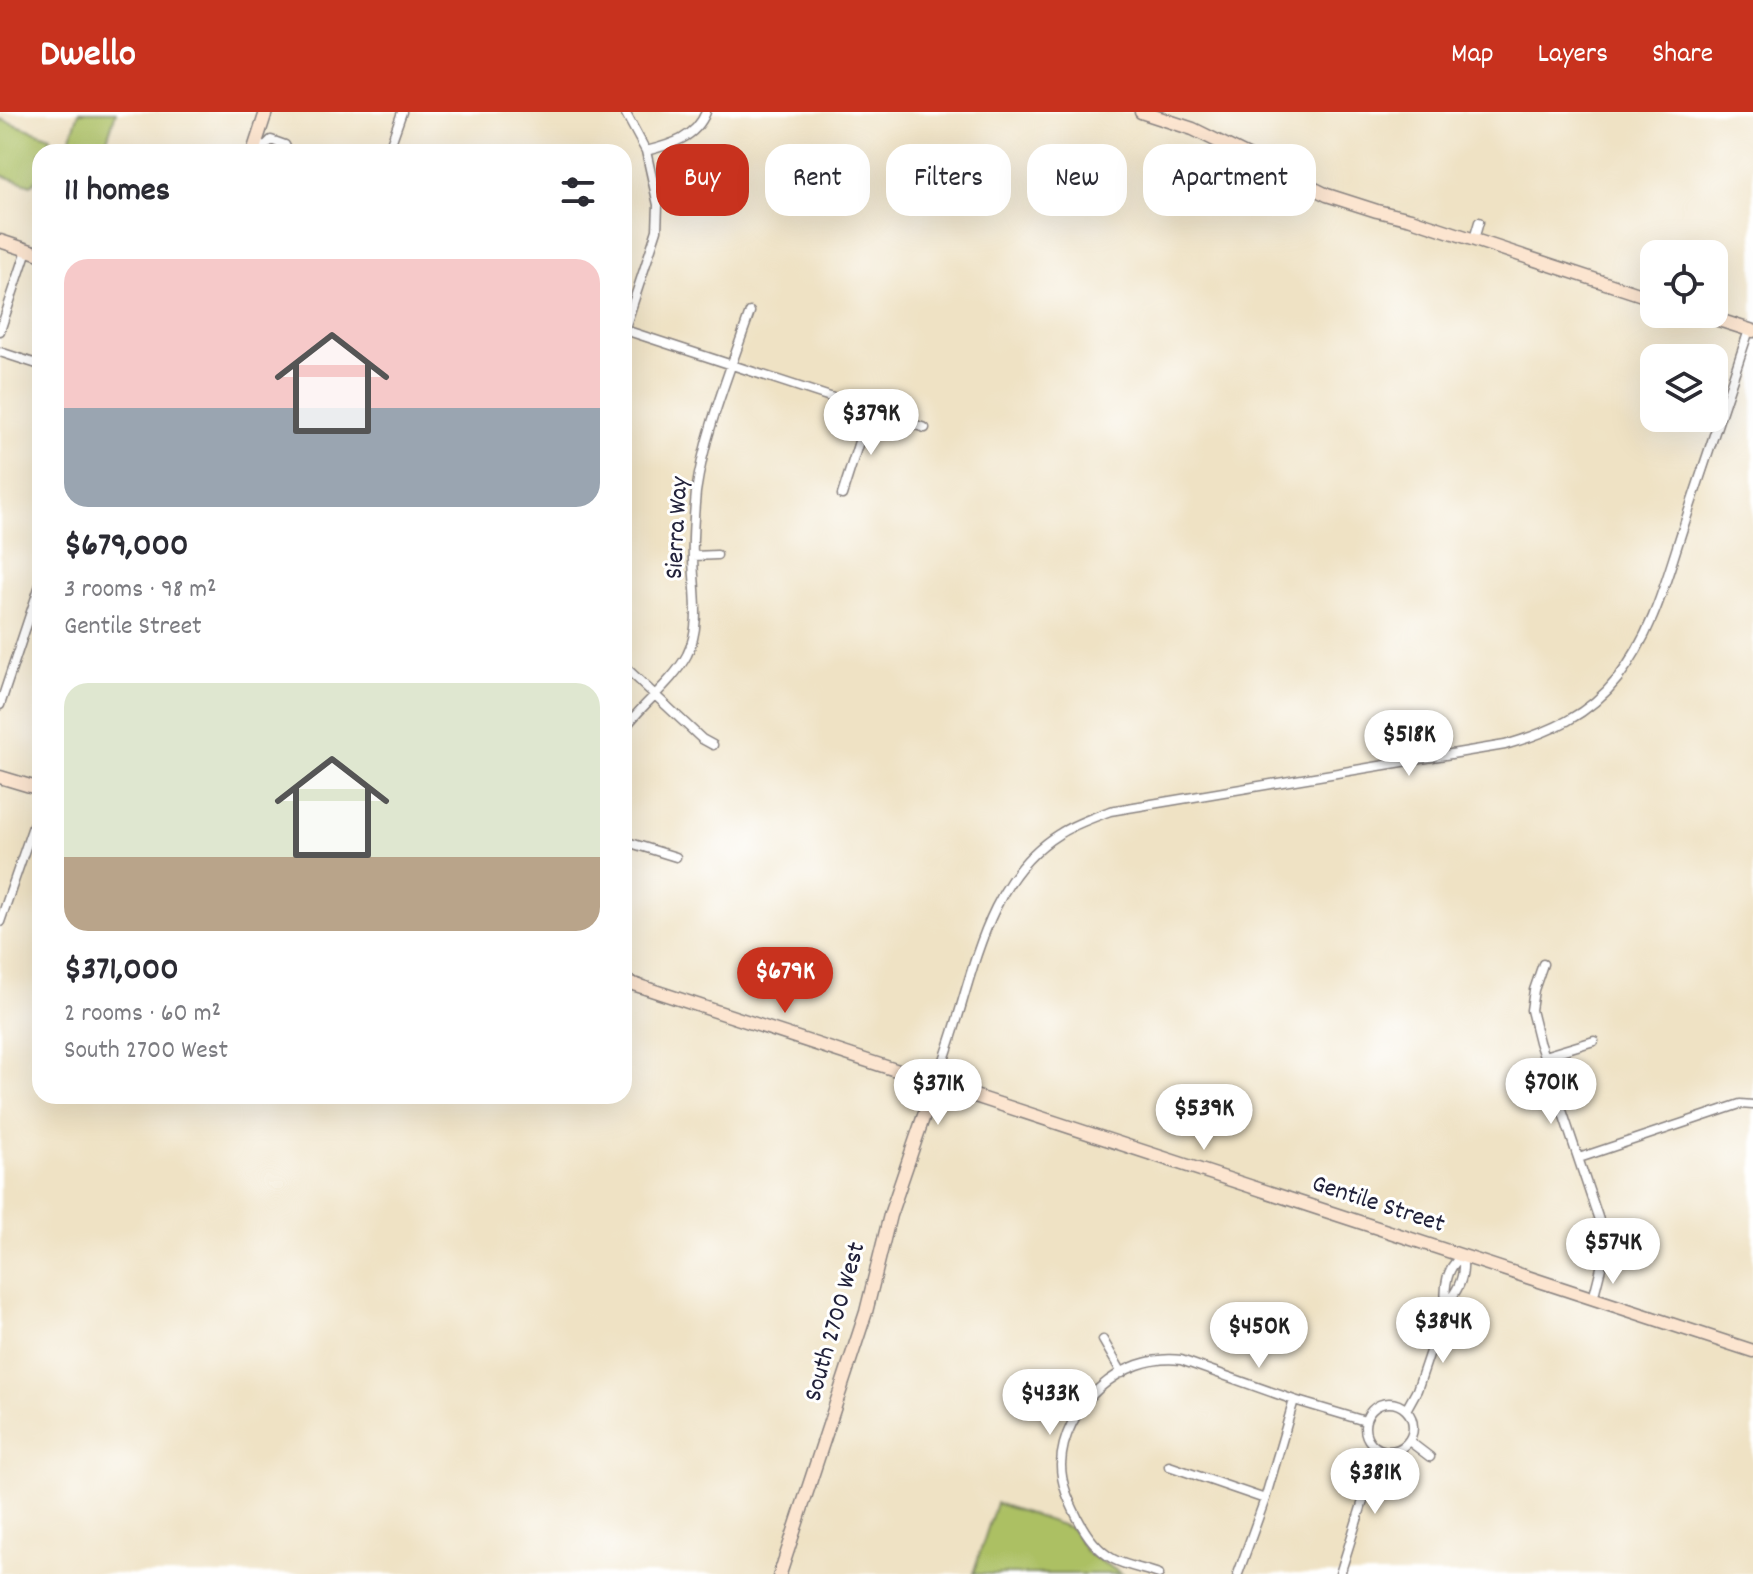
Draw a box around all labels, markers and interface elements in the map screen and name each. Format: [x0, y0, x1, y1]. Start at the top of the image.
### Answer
text: Dwello [40, 29, 136, 84]
text: Map [1451, 36, 1494, 76]
text: Layers [1538, 36, 1608, 76]
text: Share [1652, 36, 1713, 76]
chip: Buy [656, 144, 749, 216]
chip: Rent [765, 144, 870, 216]
chip: Filters [886, 144, 1011, 216]
chip: New [1027, 144, 1127, 216]
chip: Apartment [1143, 144, 1316, 216]
text: 11 homes [64, 168, 170, 217]
icon: filters [556, 170, 600, 214]
map controls [1640, 240, 1728, 432]
button: locate [1640, 240, 1728, 328]
icon: home [260, 311, 404, 455]
button: layers [1640, 344, 1728, 432]
pin: $379K [815, 389, 927, 457]
text: $379K [842, 396, 900, 433]
street label: Sierra Way [657, 475, 699, 580]
text: $679,000 [64, 523, 189, 572]
text: 3 rooms · 98 m² [64, 572, 217, 609]
text: Gentile Street [64, 609, 202, 646]
pin: $518K [1353, 710, 1465, 778]
text: $518K [1382, 717, 1436, 754]
icon: home [260, 735, 404, 879]
text: $371,000 [64, 947, 179, 996]
pin: $679K [729, 947, 841, 1015]
text: $679K [755, 954, 815, 991]
text: 2 rooms · 60 m² [64, 996, 221, 1033]
text: South 2700 West [64, 1033, 228, 1070]
pin: $701K [1495, 1058, 1607, 1126]
pin: $371K [882, 1059, 994, 1127]
text: $701K [1523, 1065, 1579, 1102]
text: $371K [912, 1066, 964, 1103]
pin: $539K [1148, 1084, 1260, 1152]
text: $539K [1174, 1091, 1234, 1128]
street label: Gentile Street [1307, 1166, 1450, 1244]
pin: $574K [1557, 1218, 1669, 1286]
text: $574K [1584, 1225, 1642, 1262]
street label: South 2700 West [796, 1238, 877, 1406]
pin: $384K [1387, 1297, 1499, 1365]
pin: $450K [1203, 1302, 1315, 1370]
text: $384K [1414, 1304, 1472, 1341]
text: $450K [1228, 1309, 1290, 1346]
pin: $433K [994, 1369, 1106, 1437]
text: $433K [1020, 1376, 1080, 1413]
pin: $381K [1319, 1448, 1431, 1516]
text: $381K [1349, 1455, 1401, 1492]

